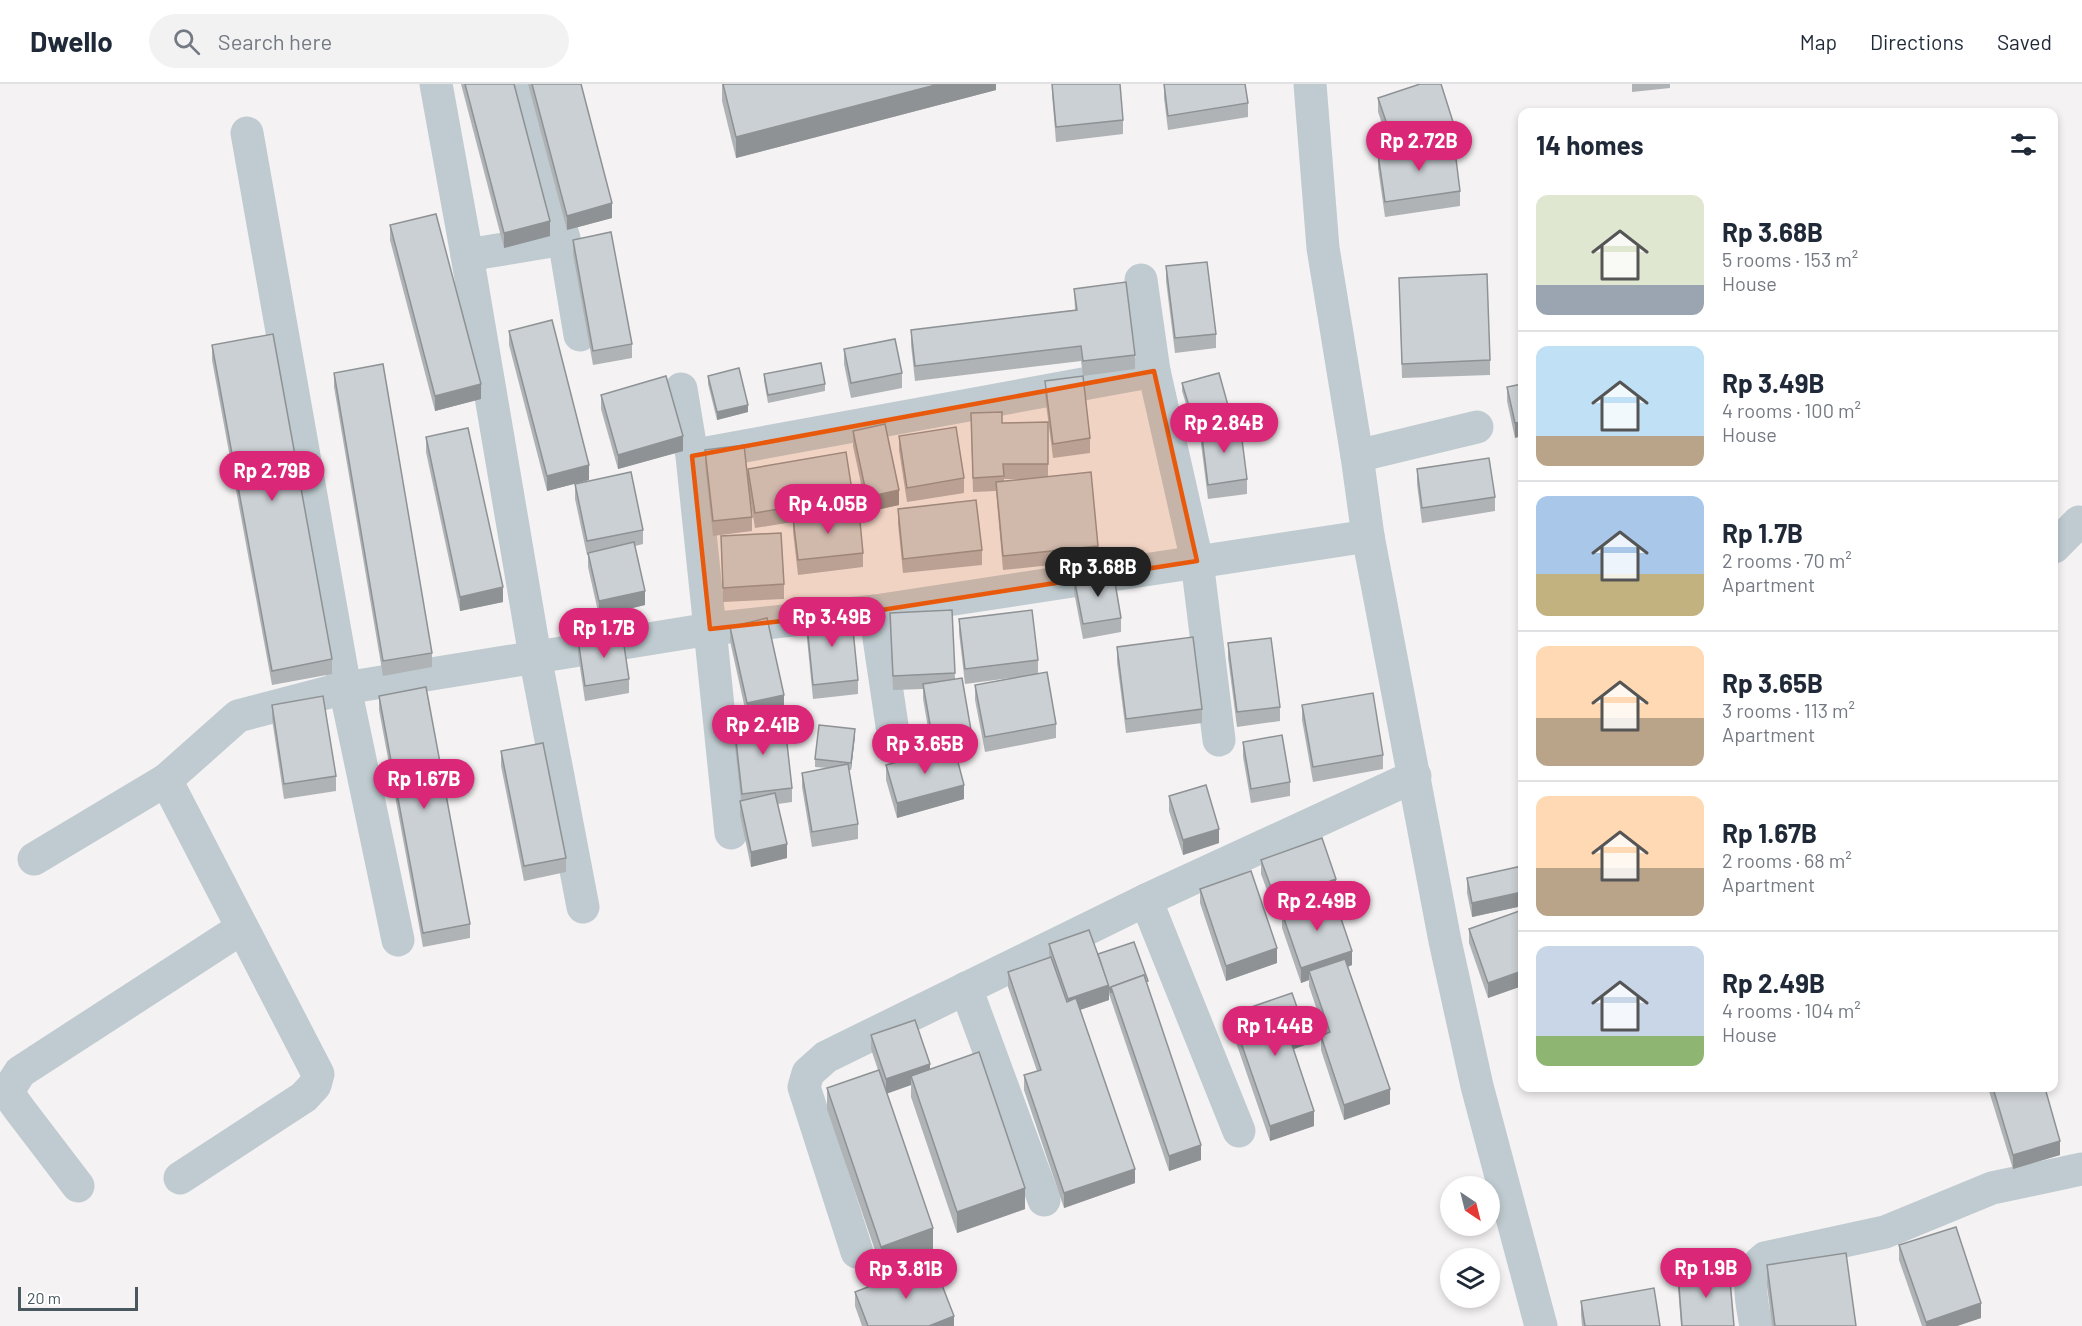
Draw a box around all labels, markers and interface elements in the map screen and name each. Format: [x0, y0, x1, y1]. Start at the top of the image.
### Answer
search box [149, 14, 569, 68]
text: Dwello [30, 24, 113, 58]
icon: search [170, 25, 203, 58]
text: Search here [218, 28, 332, 54]
text: Map [1800, 29, 1837, 54]
text: Directions [1870, 29, 1964, 54]
text: Saved [1997, 29, 2052, 54]
pin: Rp 2.72B [1357, 121, 1481, 172]
text: Rp 2.72B [1380, 128, 1458, 152]
icon: filters [2007, 128, 2040, 161]
text: 14 homes [1536, 129, 1643, 160]
text: Rp 3.68B [1722, 216, 1823, 247]
icon: home [1584, 219, 1656, 291]
text: 5 rooms · 153 m² [1722, 247, 1858, 271]
text: House [1722, 271, 1777, 295]
text: Rp 3.49B [1722, 367, 1825, 398]
icon: home [1584, 370, 1656, 442]
text: 4 rooms · 100 m² [1722, 398, 1861, 422]
pin: Rp 2.84B [1162, 403, 1286, 454]
text: Rp 2.84B [1184, 410, 1264, 434]
text: House [1722, 422, 1777, 446]
pin: Rp 2.79B [210, 451, 334, 502]
text: Rp 2.79B [233, 458, 311, 482]
pin: Rp 4.05B [766, 484, 890, 535]
text: Rp 4.05B [788, 491, 868, 515]
text: Rp 1.7B [1722, 517, 1803, 548]
icon: home [1584, 520, 1656, 592]
pin: Rp 3.68B [1036, 547, 1160, 598]
text: 2 rooms · 70 m² [1722, 548, 1852, 572]
text: Rp 3.68B [1059, 554, 1137, 578]
text: Apartment [1722, 572, 1815, 596]
pin: Rp 3.49B [770, 597, 894, 648]
text: Rp 3.49B [793, 604, 871, 628]
pin: Rp 1.7B [549, 608, 659, 659]
text: Rp 1.7B [573, 615, 635, 639]
text: Rp 3.65B [1722, 667, 1823, 698]
icon: home [1584, 670, 1656, 742]
text: 3 rooms · 113 m² [1722, 698, 1855, 722]
pin: Rp 2.41B [701, 705, 825, 756]
text: Rp 2.41B [726, 712, 800, 736]
text: Apartment [1722, 722, 1815, 746]
pin: Rp 3.65B [863, 724, 987, 775]
text: Rp 3.65B [886, 731, 964, 755]
pin: Rp 1.67B [362, 759, 486, 810]
text: Rp 1.67B [387, 766, 461, 790]
text: Rp 1.67B [1722, 817, 1817, 848]
icon: home [1584, 820, 1656, 892]
text: 2 rooms · 68 m² [1722, 848, 1852, 872]
text: Apartment [1722, 872, 1815, 896]
pin: Rp 2.49B [1255, 881, 1379, 932]
text: Rp 2.49B [1277, 888, 1357, 912]
text: Rp 2.49B [1722, 967, 1825, 998]
icon: home [1584, 970, 1656, 1042]
text: 4 rooms · 104 m² [1722, 998, 1861, 1022]
pin: Rp 1.44B [1213, 1006, 1337, 1057]
text: Rp 1.44B [1237, 1013, 1313, 1037]
text: House [1722, 1022, 1777, 1046]
north arrow [1440, 1176, 1500, 1236]
map controls [1440, 1176, 1500, 1308]
button: layers [1440, 1248, 1500, 1308]
pin: Rp 1.9B [1651, 1248, 1761, 1299]
pin: Rp 3.81B [844, 1249, 968, 1300]
text: Rp 1.9B [1674, 1255, 1738, 1279]
text: Rp 3.81B [869, 1256, 943, 1280]
scale bar [18, 1284, 138, 1312]
text: 20 m [27, 1288, 61, 1307]

